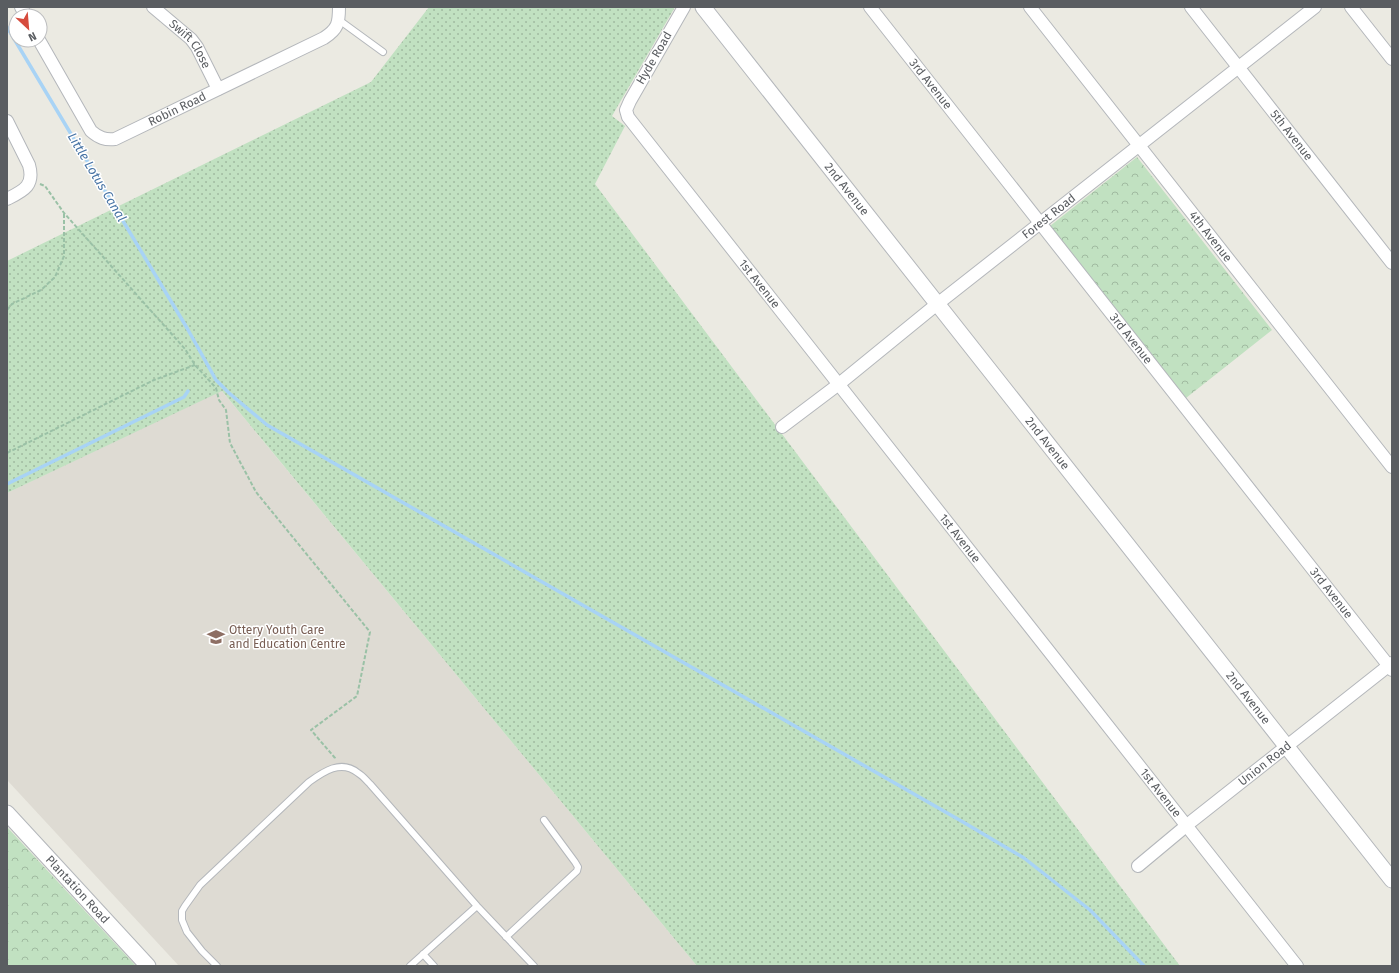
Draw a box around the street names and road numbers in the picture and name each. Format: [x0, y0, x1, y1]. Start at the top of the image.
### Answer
street label: Swift Close [166, 17, 214, 71]
street label: Hyde Road [633, 29, 675, 87]
street label: 3rd Avenue [906, 56, 955, 112]
street label: Robin Road [146, 89, 208, 129]
street label: 5th Avenue [1268, 107, 1316, 163]
street label: 2nd Avenue [822, 160, 872, 218]
street label: Forest Road [1019, 191, 1078, 242]
street label: 4th Avenue [1186, 208, 1235, 265]
street label: 1st Avenue [736, 257, 783, 311]
street label: 3rd Avenue [1107, 310, 1155, 367]
street label: 2nd Avenue [1022, 414, 1073, 473]
street label: 1st Avenue [937, 511, 984, 566]
street label: 3rd Avenue [1307, 565, 1356, 621]
street label: 2nd Avenue [1223, 669, 1273, 727]
street label: Union Road [1236, 738, 1294, 789]
street label: 1st Avenue [1137, 766, 1184, 820]
street label: Plantation Road [43, 853, 112, 926]

